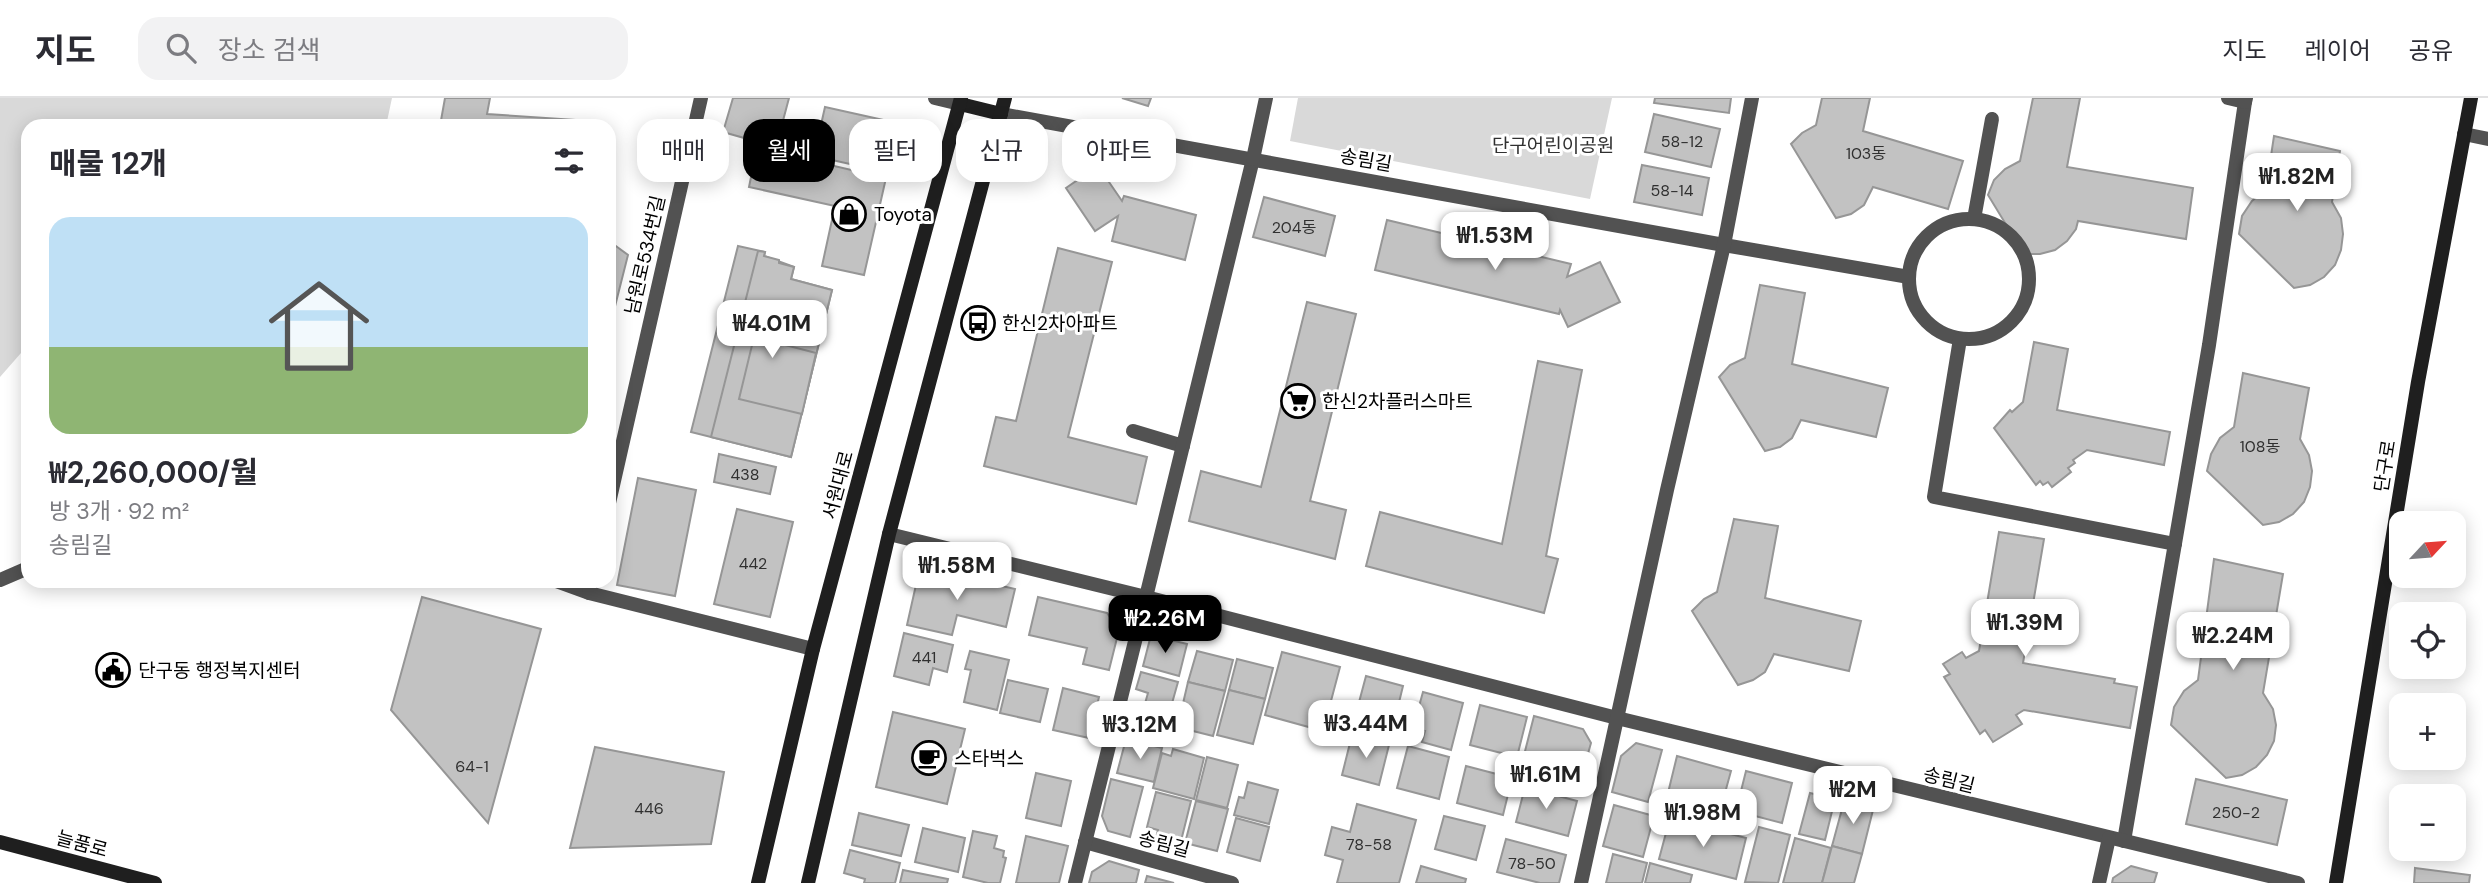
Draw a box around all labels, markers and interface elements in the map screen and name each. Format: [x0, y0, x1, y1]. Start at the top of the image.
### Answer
search box [138, 17, 628, 80]
text: 지도 [35, 29, 96, 72]
icon: search [162, 29, 200, 67]
text: 장소 검색 [218, 33, 320, 67]
text: 지도 [2222, 35, 2267, 66]
text: 레이어 [2305, 35, 2371, 66]
text: 공유 [2409, 35, 2453, 66]
chip: 매매 [637, 119, 729, 182]
chip: 월세 [743, 119, 835, 182]
chip: 필터 [849, 119, 942, 182]
chip: 신규 [956, 119, 1048, 182]
chip: 아파트 [1062, 119, 1176, 182]
house number: 58-12 [1661, 131, 1703, 152]
park label: 단구어린이공원 [1492, 133, 1614, 158]
icon: filters [550, 142, 588, 180]
street label: 송림길 [1338, 143, 1394, 177]
house number: 103동 [1846, 143, 1886, 164]
text: 매물 12개 [49, 144, 167, 183]
pin: ₩1.82M [2240, 153, 2354, 213]
text: ₩1.82M [2259, 161, 2335, 191]
house number: 58-14 [1651, 180, 1694, 201]
street label: 남원로534번길 [619, 193, 671, 317]
shop icon: Toyota [830, 195, 868, 233]
place label: Toyota [874, 202, 932, 227]
pin: ₩1.53M [1438, 212, 1552, 272]
house number: 204동 [1272, 217, 1316, 238]
text: ₩1.53M [1457, 220, 1533, 250]
icon: home [256, 263, 382, 389]
pin: ₩4.01M [715, 300, 829, 360]
bus stop icon: 한신2차아파트 [959, 304, 997, 342]
text: ₩4.01M [733, 308, 811, 338]
place label: 한신2차아파트 [1002, 311, 1118, 336]
supermarket icon: 한신2차플러스마트 [1279, 382, 1317, 420]
place label: 한신2차플러스마트 [1322, 389, 1473, 414]
house number: 108동 [2240, 436, 2280, 457]
street label: 단구로 [2369, 438, 2401, 494]
street label: 서원대로 [817, 448, 859, 522]
text: ₩2,260,000/월 [49, 453, 258, 492]
house number: 438 [731, 464, 759, 485]
text: 방 3개 · 92 m² [49, 496, 189, 526]
north arrow [2389, 511, 2466, 588]
map controls [2389, 511, 2466, 861]
text: 송림길 [49, 530, 112, 560]
pin: ₩1.58M [900, 542, 1014, 602]
text: ₩1.58M [919, 550, 995, 580]
house number: 442 [739, 553, 767, 574]
pin: ₩2.26M [1108, 596, 1222, 655]
pin: ₩1.39M [1968, 600, 2082, 659]
button: locate [2389, 602, 2466, 679]
text: ₩2.26M [1125, 603, 1205, 633]
text: ₩1.39M [1987, 607, 2063, 637]
pin: ₩2.24M [2176, 612, 2290, 672]
text: ₩2.24M [2192, 620, 2274, 650]
house number: 441 [912, 647, 936, 668]
public building icon: 단구동 행정복지센터 [94, 651, 132, 689]
place label: 단구동 행정복지센터 [138, 658, 300, 683]
button: + [2389, 693, 2466, 770]
pin: ₩3.44M [1309, 700, 1423, 760]
pin: ₩3.12M [1083, 702, 1197, 761]
text: ₩3.44M [1324, 708, 1408, 738]
text: ₩3.12M [1103, 709, 1177, 739]
cafe icon: 스타벅스 [910, 739, 948, 777]
place label: 스타벅스 [954, 746, 1024, 771]
pin: ₩1.61M [1489, 752, 1603, 811]
house number: 64-1 [455, 756, 489, 777]
text: ₩1.61M [1511, 759, 1581, 789]
street label: 송림길 [1921, 762, 1977, 798]
pin: ₩2M [1819, 766, 1887, 826]
text: ₩2M [1829, 774, 1877, 804]
button: − [2389, 784, 2466, 861]
pin: ₩1.98M [1646, 790, 1760, 849]
text: ₩1.98M [1665, 797, 1741, 827]
house number: 446 [634, 798, 664, 819]
house number: 250-2 [2212, 802, 2260, 823]
street label: 늘품로 [53, 825, 111, 863]
street label: 송림길 [1135, 825, 1193, 863]
house number: 78-58 [1346, 834, 1392, 855]
house number: 78-50 [1508, 853, 1556, 874]

